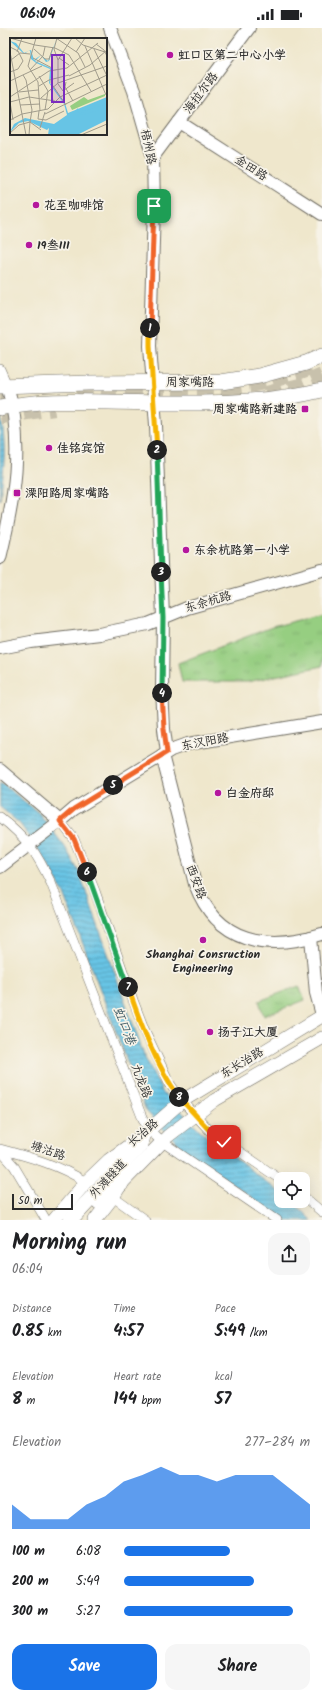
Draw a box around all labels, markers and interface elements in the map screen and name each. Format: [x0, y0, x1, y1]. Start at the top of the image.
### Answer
text: 06:04 [20, 2, 55, 26]
inset map [10, 38, 107, 135]
place label: 虹口区第二中心小学 [178, 46, 286, 65]
marker: 虹口区第二中心小学 [165, 50, 175, 60]
street label: 海拉尔路 [179, 68, 223, 118]
street label: 梧州路 [135, 128, 161, 166]
street label: 金田路 [231, 150, 271, 186]
pin [137, 189, 171, 223]
icon: arrive [143, 195, 165, 217]
place label: 花至咖啡馆 [44, 196, 104, 215]
marker: 花至咖啡馆 [31, 200, 41, 210]
place label: 19叁III [37, 236, 70, 255]
marker: 19叁III [24, 240, 34, 250]
pin: 1 [140, 318, 160, 338]
text: 1 [148, 319, 152, 337]
street label: 周家嘴路 [166, 373, 214, 392]
place label: 周家嘴路新建路 [213, 400, 297, 419]
marker: 周家嘴路新建路 [300, 404, 310, 414]
place label: 佳铭宾馆 [57, 439, 105, 458]
pin: 2 [147, 440, 167, 460]
text: 2 [154, 441, 160, 459]
marker: 佳铭宾馆 [44, 443, 54, 453]
place label: 溧阳路周家嘴路 [25, 484, 109, 503]
marker: 溧阳路周家嘴路 [12, 488, 22, 498]
place label: 东余杭路第一小学 [194, 541, 290, 560]
marker: 东余杭路第一小学 [181, 545, 191, 555]
pin: 3 [151, 562, 171, 582]
text: 3 [158, 563, 164, 581]
street label: 东余杭路 [182, 586, 234, 618]
pin: 4 [152, 683, 172, 703]
text: 4 [159, 684, 165, 702]
street label: 东汉阳路 [180, 728, 230, 756]
pin: 5 [103, 775, 123, 795]
text: 5 [110, 776, 116, 794]
place label: 白金府邸 [226, 784, 274, 803]
marker: 白金府邸 [213, 788, 223, 798]
pin: 6 [77, 862, 97, 882]
street label: 西安路 [181, 862, 211, 902]
text: 6 [84, 863, 90, 881]
marker: Shanghai Consruction Engineering [198, 935, 208, 945]
place label: Shanghai Consruction Engineering [146, 945, 261, 978]
pin: 7 [118, 977, 138, 997]
text: 7 [125, 978, 131, 996]
water label: 虹口港 [107, 1004, 142, 1050]
place label: 扬子江大厦 [218, 1023, 278, 1042]
marker: 扬子江大厦 [205, 1027, 215, 1037]
street label: 东长治路 [217, 1042, 267, 1084]
street label: 九龙路 [126, 1061, 156, 1101]
pin: 8 [169, 1087, 189, 1107]
text: 8 [176, 1088, 182, 1106]
street label: 长治路 [123, 1114, 163, 1152]
pin [207, 1125, 241, 1159]
icon: check [213, 1131, 235, 1153]
street label: 塘沽路 [28, 1136, 68, 1166]
street label: 外滩隧道 [85, 1155, 131, 1203]
map controls [274, 1172, 310, 1208]
button: locate [274, 1172, 310, 1208]
scale bar [12, 1192, 73, 1211]
text: 50 m [18, 1192, 43, 1210]
text: Morning run [12, 1226, 127, 1261]
button: share [268, 1233, 310, 1275]
text: 06:04 [12, 1259, 43, 1280]
text: Distance [12, 1300, 52, 1318]
text: Time [113, 1300, 136, 1318]
text: Pace [215, 1300, 236, 1318]
text: 0.85 [12, 1318, 43, 1345]
text: 4:57 [113, 1318, 143, 1345]
text: 5:49 [215, 1318, 245, 1345]
text: km [43, 1324, 62, 1342]
text: /km [245, 1324, 268, 1342]
text: Elevation [12, 1368, 54, 1386]
text: Heart rate [113, 1368, 161, 1386]
text: kcal [215, 1368, 233, 1386]
text: 8 [12, 1386, 22, 1413]
text: 144 [113, 1386, 137, 1413]
text: 57 [215, 1386, 231, 1413]
text: m [22, 1392, 35, 1410]
text: bpm [137, 1392, 161, 1410]
text: Elevation [12, 1432, 61, 1453]
text: 277–284 m [244, 1432, 310, 1453]
text: 100 m [12, 1541, 45, 1562]
text: 6:08 [76, 1541, 101, 1562]
text: 200 m [12, 1571, 49, 1592]
text: 5:49 [76, 1571, 100, 1592]
text: 300 m [12, 1601, 48, 1622]
text: 5:27 [76, 1601, 100, 1622]
button: Save [12, 1644, 157, 1690]
button: Share [165, 1644, 310, 1690]

